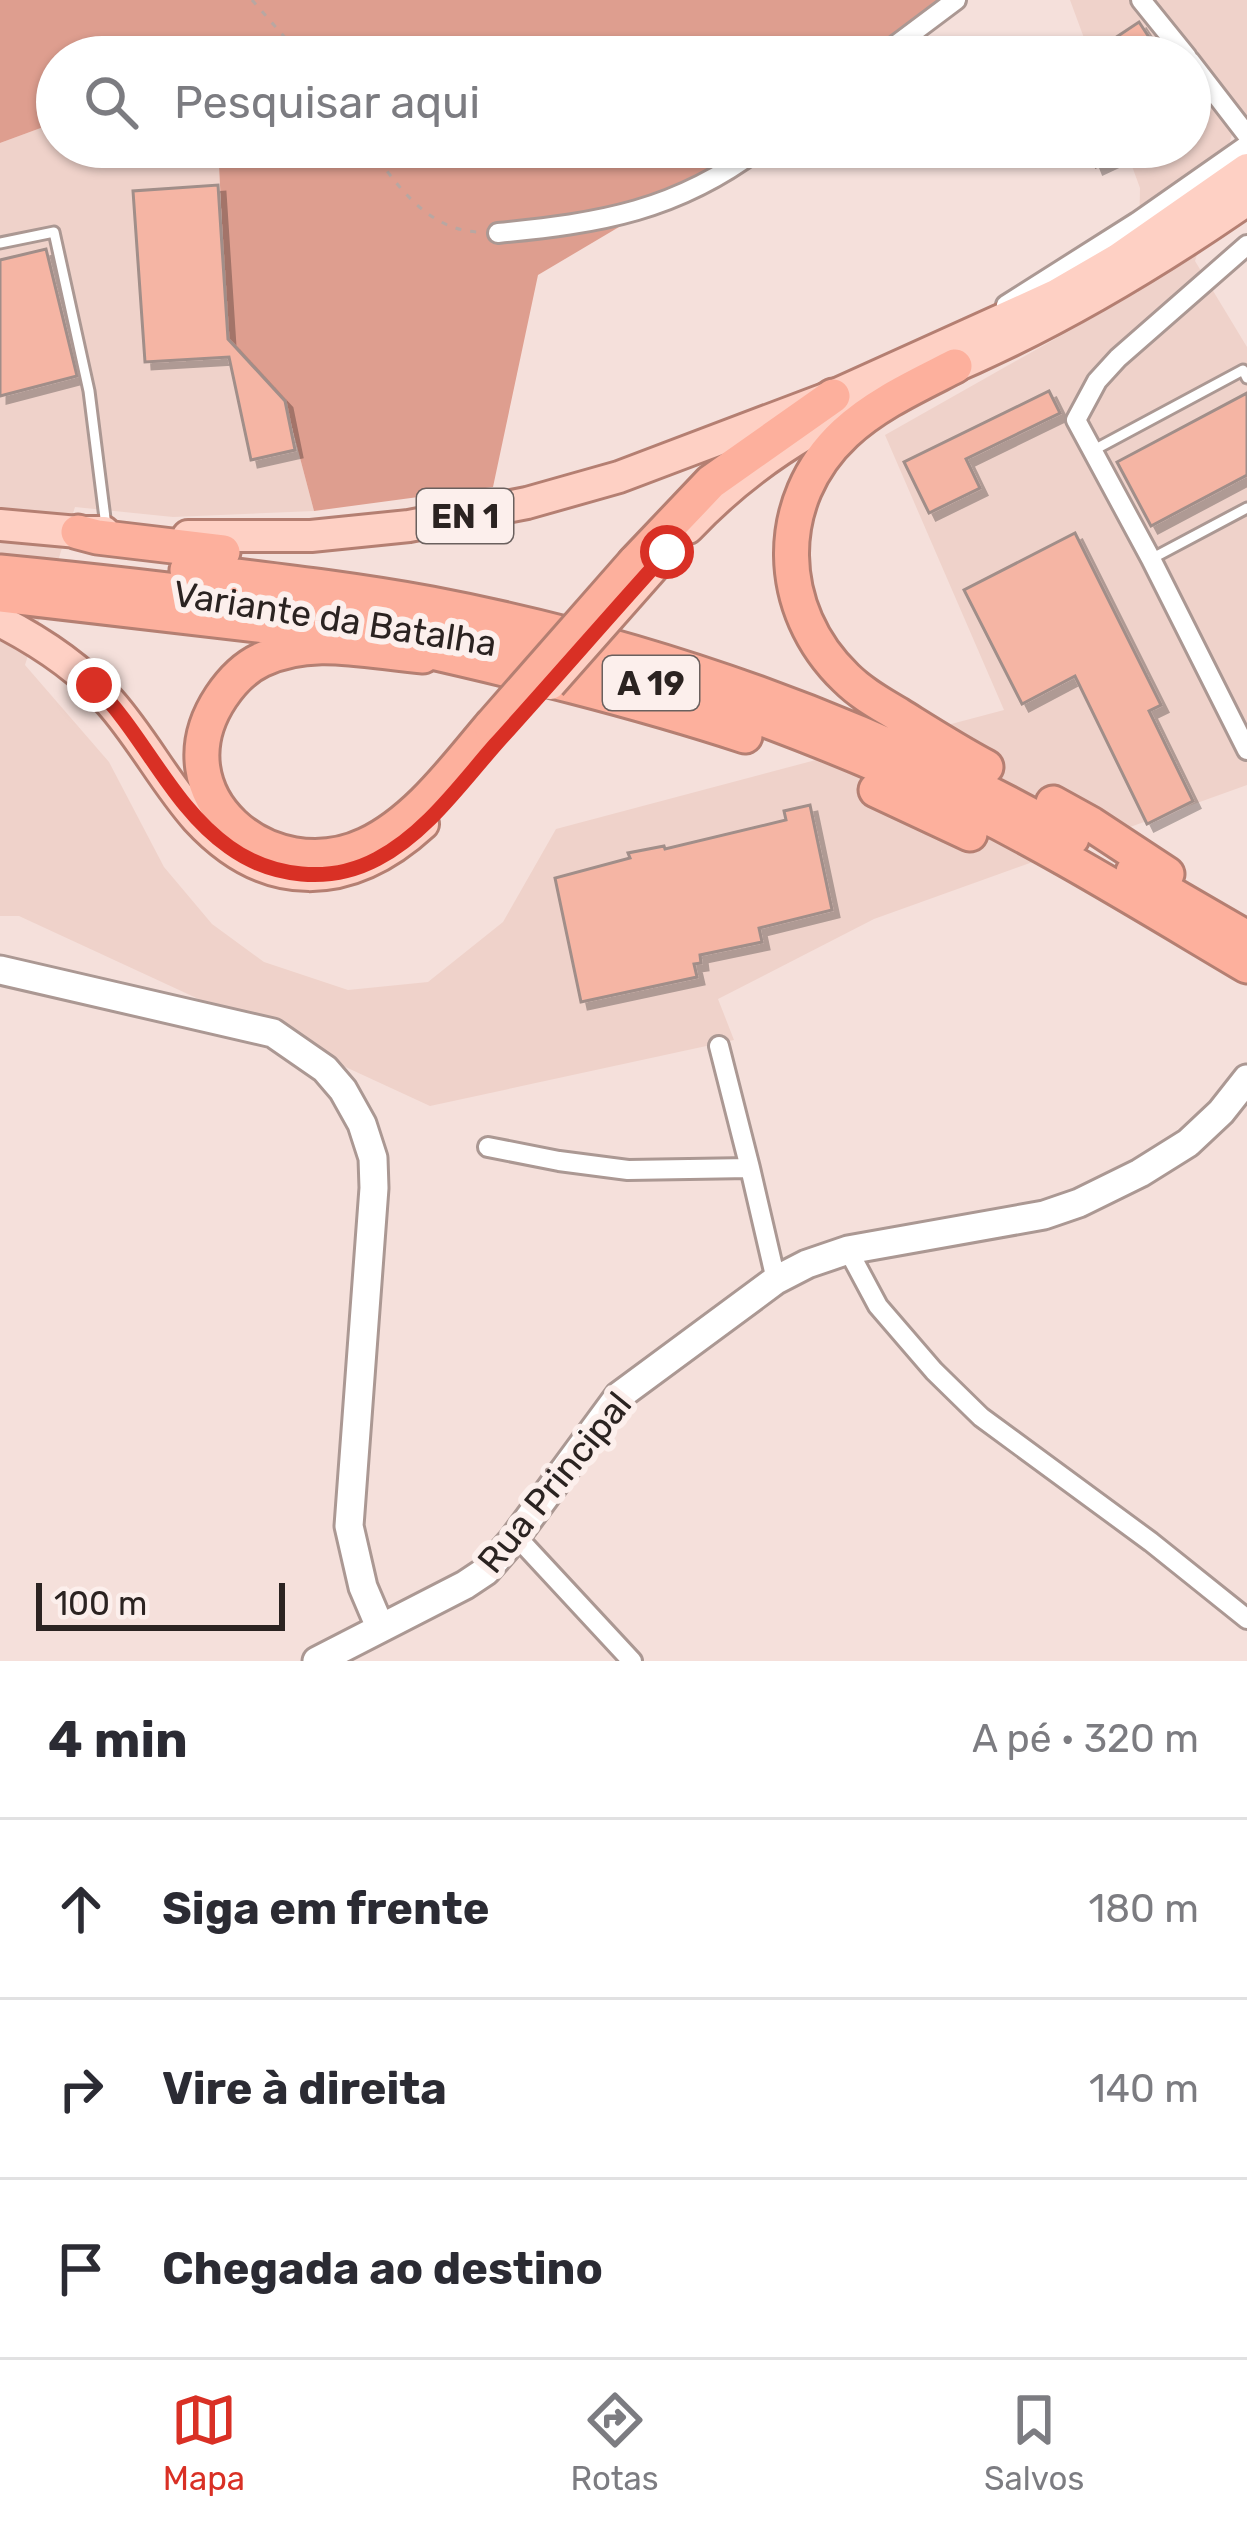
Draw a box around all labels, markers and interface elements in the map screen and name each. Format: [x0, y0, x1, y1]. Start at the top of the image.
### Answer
search box [36, 36, 1211, 168]
icon: search [78, 69, 144, 135]
text: Pesquisar aqui [174, 76, 480, 129]
road number: EN 1 [417, 489, 513, 543]
route start [640, 525, 694, 579]
street label: Variante da Batalha [170, 572, 500, 665]
road number: A 19 [603, 656, 699, 710]
route end [67, 658, 121, 712]
street label: Rua Principal [468, 1383, 640, 1581]
scale bar [36, 1577, 285, 1630]
text: 100 m [54, 1584, 147, 1623]
text: 4 min [48, 1709, 188, 1770]
text: A pé · 320 m [972, 1716, 1199, 1762]
icon: ahead [48, 1876, 114, 1942]
text: Siga em frente [162, 1882, 489, 1935]
text: 180 m [1089, 1886, 1199, 1932]
icon: right [48, 2056, 114, 2122]
text: Vire à direita [162, 2062, 447, 2115]
text: 140 m [1089, 2066, 1199, 2112]
icon: arrive [48, 2236, 114, 2302]
text: Chegada ao destino [162, 2242, 603, 2295]
tab: Mapa [163, 2387, 245, 2498]
tab: Rotas [570, 2387, 659, 2498]
tab: Salvos [984, 2387, 1084, 2498]

